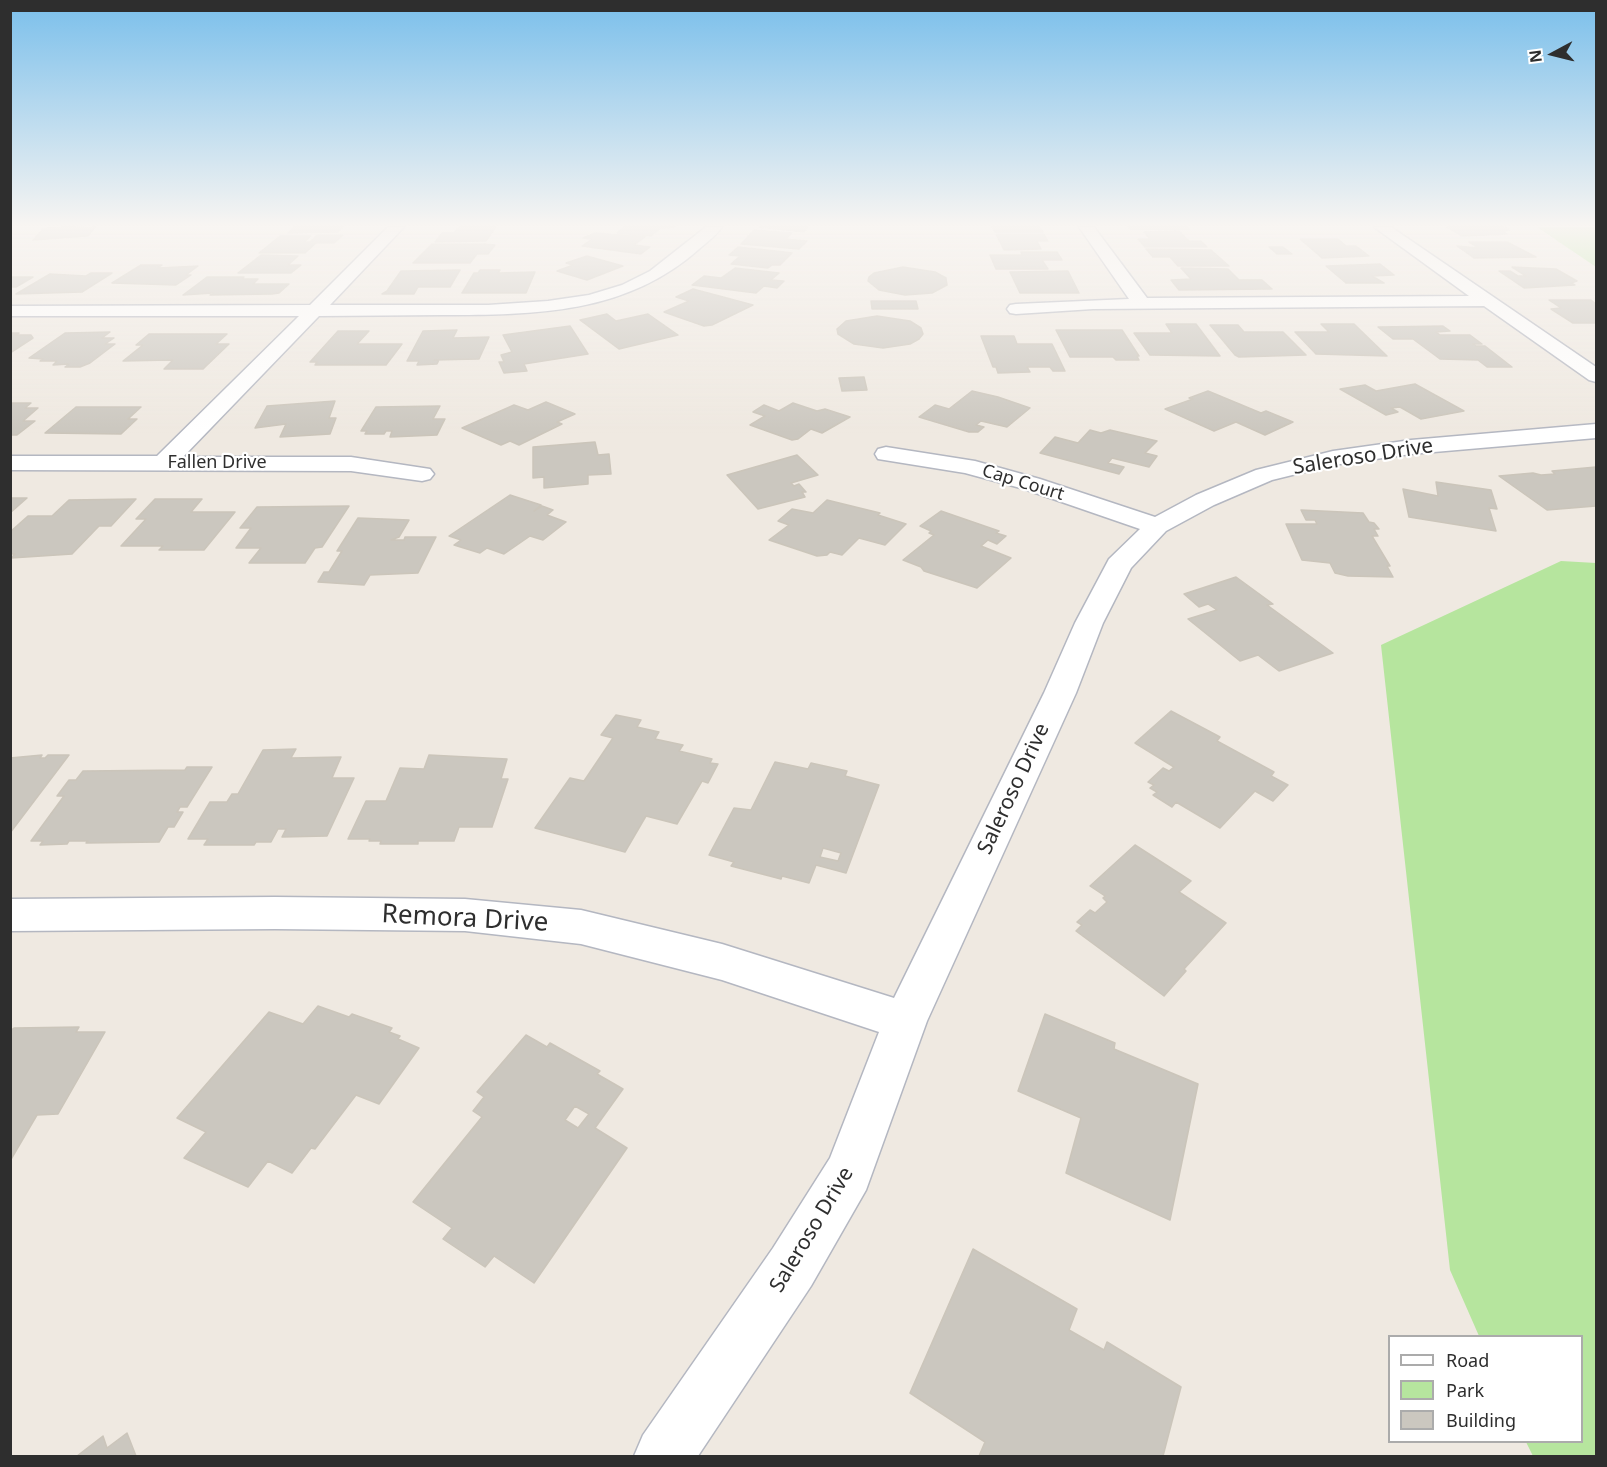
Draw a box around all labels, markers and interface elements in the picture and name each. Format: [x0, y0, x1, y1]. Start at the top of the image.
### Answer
north arrow [1523, 24, 1583, 84]
text: N [1523, 48, 1547, 64]
street label: Saleroso Drive [1291, 433, 1435, 481]
street label: Fallen Drive [167, 452, 267, 474]
street label: Cap Court [979, 460, 1067, 506]
street label: Saleroso Drive [973, 719, 1055, 859]
street label: Remora Drive [381, 899, 549, 939]
street label: Saleroso Drive [765, 1163, 859, 1297]
legend [1388, 1335, 1583, 1443]
text: Road [1446, 1348, 1489, 1372]
text: Park [1446, 1378, 1484, 1402]
text: Building [1446, 1408, 1516, 1432]

